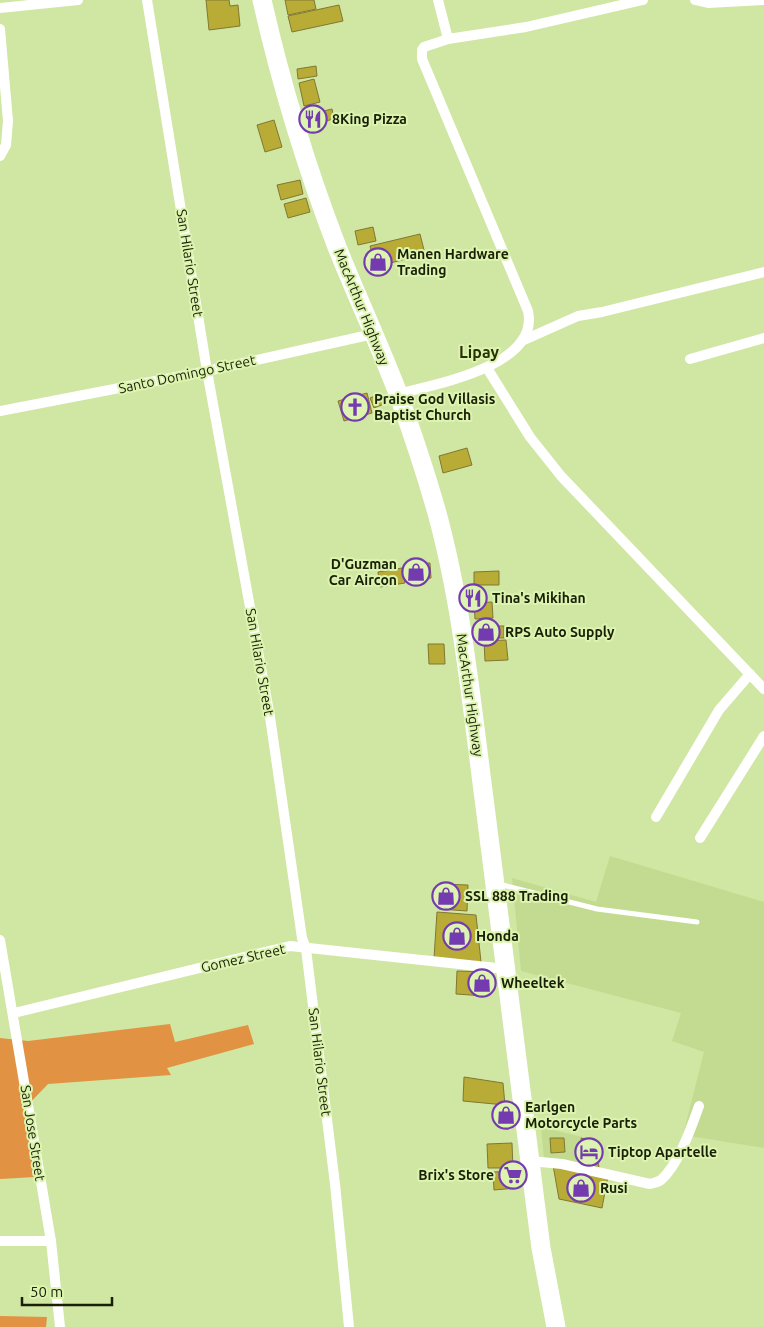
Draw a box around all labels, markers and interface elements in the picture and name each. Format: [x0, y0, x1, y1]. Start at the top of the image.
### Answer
restaurant icon: 8King Pizza [298, 104, 328, 134]
place label: 8King Pizza [332, 111, 407, 127]
street label: San Hilario Street [174, 208, 207, 319]
street label: MacArthur Highway [331, 246, 393, 368]
place label: Manen Hardware Trading [397, 246, 509, 278]
shop icon: Manen Hardware Trading [363, 247, 393, 277]
district label: Lipay [459, 343, 499, 361]
street label: Santo Domingo Street [117, 352, 257, 396]
place label: Praise God Villasis Baptist Church [374, 391, 496, 423]
church icon: Praise God Villasis Baptist Church [340, 392, 370, 422]
place label: D'Guzman Car Aircon [329, 556, 397, 588]
shop icon: D'Guzman Car Aircon [401, 557, 431, 587]
restaurant icon: Tina's Mikihan [458, 583, 488, 613]
place label: Tina's Mikihan [492, 590, 586, 606]
street label: San Hilario Street [243, 607, 277, 718]
shop icon: RPS Auto Supply [471, 617, 501, 647]
place label: RPS Auto Supply [505, 624, 615, 640]
street label: MacArthur Highway [453, 632, 487, 758]
shop icon: SSL 888 Trading [431, 881, 461, 911]
place label: SSL 888 Trading [465, 888, 568, 904]
shop icon: Honda [442, 921, 472, 951]
place label: Honda [476, 928, 519, 944]
street label: Gomez Street [199, 940, 287, 975]
shop icon: Wheeltek [467, 968, 497, 998]
place label: Wheeltek [501, 975, 565, 991]
street label: San Hilario Street [305, 1007, 335, 1118]
street label: San Jose Street [18, 1084, 49, 1183]
place label: Earlgen Motorcycle Parts [525, 1099, 638, 1131]
shop icon: Earlgen Motorcycle Parts [491, 1100, 521, 1130]
hotel icon: Tiptop Apartelle [574, 1137, 604, 1167]
place label: Tiptop Apartelle [608, 1144, 717, 1160]
supermarket icon: Brix's Store [498, 1160, 528, 1190]
place label: Brix's Store [418, 1167, 494, 1183]
shop icon: Rusi [566, 1173, 596, 1203]
place label: Rusi [600, 1180, 628, 1196]
scale bar [22, 1274, 112, 1306]
text: 50 m [30, 1283, 63, 1300]

